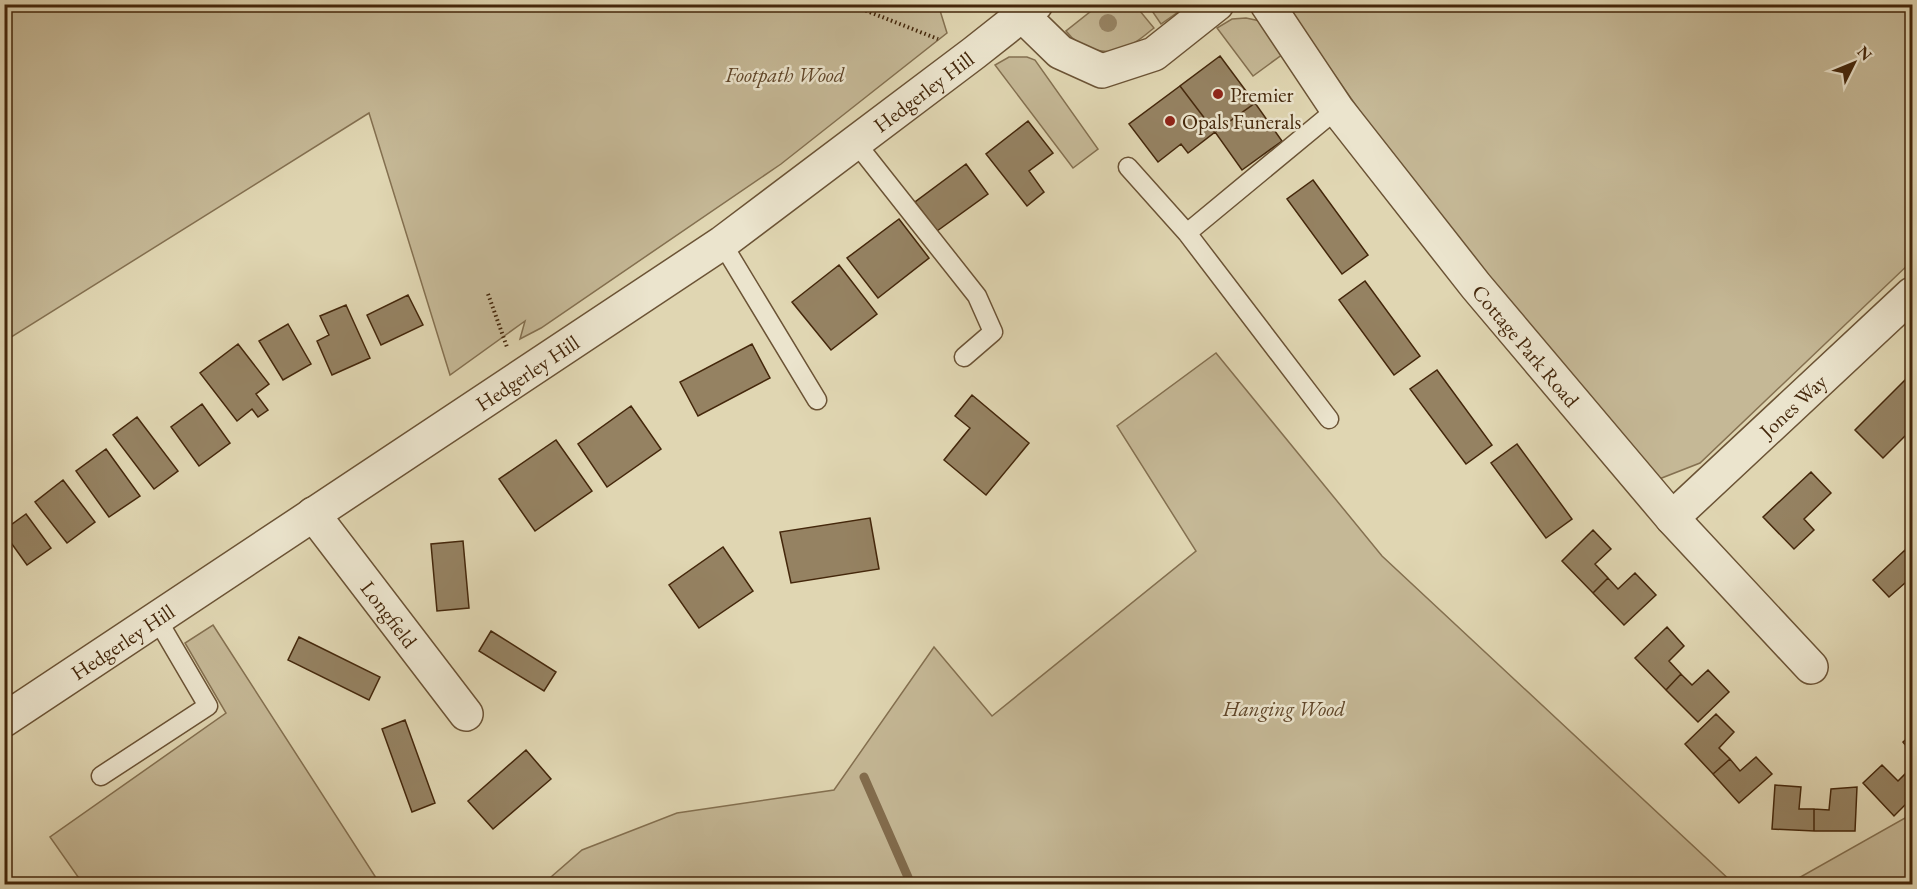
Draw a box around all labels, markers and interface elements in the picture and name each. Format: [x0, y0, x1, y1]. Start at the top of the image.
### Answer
north arrow [1824, 33, 1884, 93]
text: N [1853, 41, 1877, 65]
street label: Hedgerley Hill [868, 45, 979, 138]
park label: Footpath Wood [724, 61, 845, 88]
place label: Premier [1230, 81, 1293, 108]
marker: Premier [1211, 87, 1225, 101]
place label: Opals Funerals [1182, 108, 1301, 135]
marker: Opals Funerals [1163, 114, 1177, 128]
street label: Cottage Park Road [1467, 278, 1586, 413]
street label: Hedgerley Hill [470, 328, 584, 417]
street label: Jones Way [1752, 367, 1833, 445]
street label: Longfield [355, 575, 424, 653]
street label: Hedgerley Hill [65, 597, 179, 686]
park label: Hanging Wood [1222, 695, 1345, 722]

